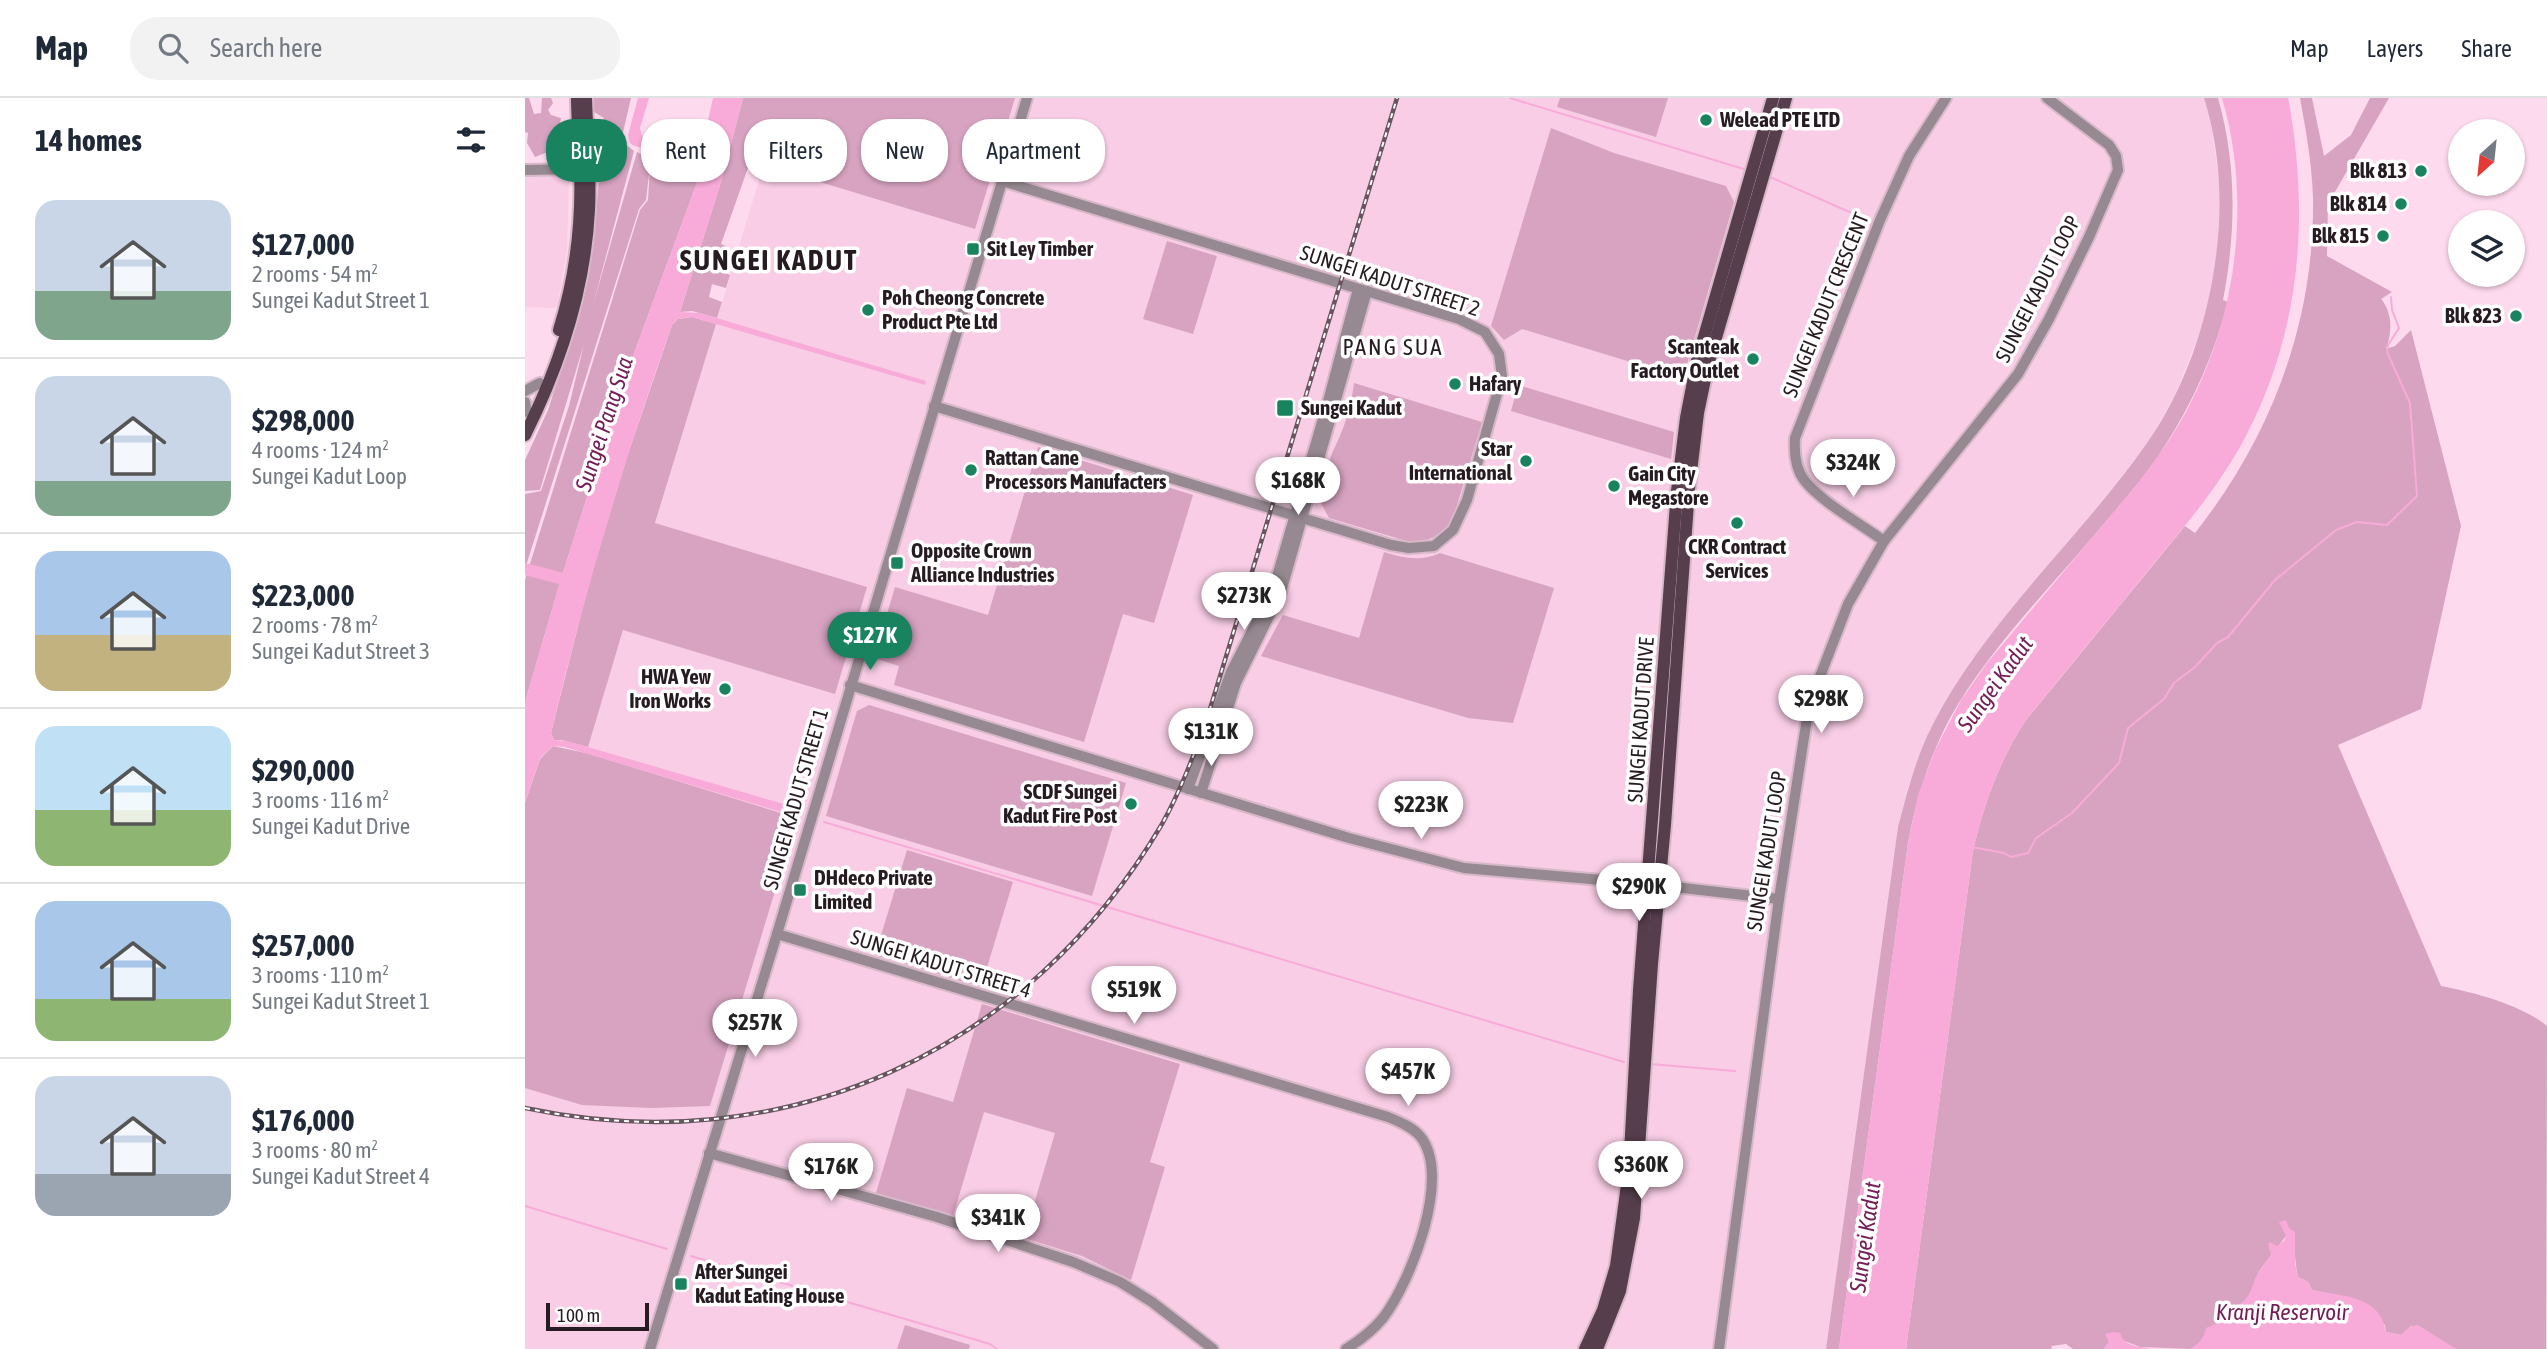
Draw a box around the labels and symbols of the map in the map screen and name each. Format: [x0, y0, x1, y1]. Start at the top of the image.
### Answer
place label: Welead PTE LTD [1719, 107, 1840, 131]
marker: Welead PTE LTD [1698, 112, 1714, 128]
north arrow [2448, 119, 2525, 196]
place label: Blk 813 [2350, 158, 2407, 182]
marker: Blk 813 [2413, 163, 2429, 179]
place label: Blk 814 [2330, 191, 2387, 215]
marker: Blk 814 [2393, 196, 2409, 212]
street label: SUNGEI KADUT CRESCENT [1777, 209, 1873, 400]
street label: SUNGEI KADUT LOOP [1990, 211, 2084, 366]
place label: Blk 815 [2312, 223, 2369, 247]
marker: Blk 815 [2375, 228, 2391, 244]
place label: Sit Ley Timber [987, 236, 1094, 260]
street label: SUNGEI KADUT STREET 2 [1298, 240, 1483, 320]
marker: Sit Ley Timber [965, 241, 981, 257]
district label: SUNGEI KADUT [680, 244, 858, 276]
place label: Poh Cheong Concrete Product Pte Ltd [882, 285, 1044, 333]
marker: Poh Cheong Concrete Product Pte Ltd [860, 302, 876, 318]
place label: Blk 823 [2445, 303, 2502, 327]
marker: Blk 823 [2508, 308, 2524, 324]
district label: PANG SUA [1342, 334, 1444, 360]
place label: Scanteak Factory Outlet [1631, 334, 1740, 382]
marker: Scanteak Factory Outlet [1745, 351, 1761, 367]
water label: Sungei Pang Sua [570, 353, 638, 495]
place label: Hafary [1469, 371, 1522, 395]
marker: Hafary [1447, 376, 1463, 392]
place label: Sungei Kadut [1301, 395, 1402, 419]
marker: Sungei Kadut [1275, 398, 1295, 418]
place label: Star International [1409, 436, 1513, 484]
pin: $324K [1804, 440, 1902, 499]
place label: Rattan Cane Processors Manufacters [985, 445, 1167, 493]
marker: Star International [1518, 453, 1534, 469]
pin: $168K [1249, 458, 1347, 517]
place label: Gain City Megastore [1628, 461, 1709, 509]
marker: Rattan Cane Processors Manufacters [963, 462, 979, 478]
marker: Gain City Megastore [1606, 478, 1622, 494]
marker: CKR Contract Services [1729, 515, 1745, 531]
place label: CKR Contract Services [1688, 534, 1786, 582]
place label: Opposite Crown Alliance Industries [910, 538, 1055, 586]
marker: Opposite Crown Alliance Industries [889, 555, 905, 571]
pin: $273K [1195, 573, 1293, 632]
pin: $127K [821, 612, 919, 672]
water label: Sungei Kadut [1951, 631, 2038, 737]
street label: SUNGEI KADUT DRIVE [1622, 636, 1658, 803]
place label: HWA Yew Iron Works [629, 664, 712, 712]
pin: $298K [1772, 676, 1870, 735]
marker: HWA Yew Iron Works [717, 681, 733, 697]
street label: SUNGEI KADUT STREET 1 [758, 705, 832, 892]
pin: $131K [1162, 708, 1260, 768]
street label: SUNGEI KADUT LOOP [1742, 769, 1790, 932]
place label: SCDF Sungei Kadut Fire Post [1003, 779, 1117, 827]
pin: $223K [1372, 782, 1470, 841]
marker: SCDF Sungei Kadut Fire Post [1123, 796, 1139, 812]
pin: $290K [1590, 864, 1688, 923]
place label: DHdeco Private Limited [814, 865, 933, 913]
marker: DHdeco Private Limited [792, 882, 808, 898]
street label: SUNGEI KADUT STREET 4 [848, 924, 1034, 1002]
pin: $519K [1085, 967, 1183, 1026]
pin: $257K [706, 1000, 804, 1059]
pin: $457K [1359, 1048, 1457, 1108]
pin: $360K [1592, 1142, 1690, 1201]
pin: $176K [782, 1144, 880, 1203]
water label: Sungei Kadut [1844, 1180, 1886, 1295]
pin: $341K [949, 1194, 1047, 1254]
place label: After Sungei Kadut Eating House [694, 1259, 845, 1307]
marker: After Sungei Kadut Eating House [673, 1276, 689, 1292]
water label: Kranji Reservoir [2216, 1299, 2349, 1325]
scale bar [546, 1300, 649, 1332]

